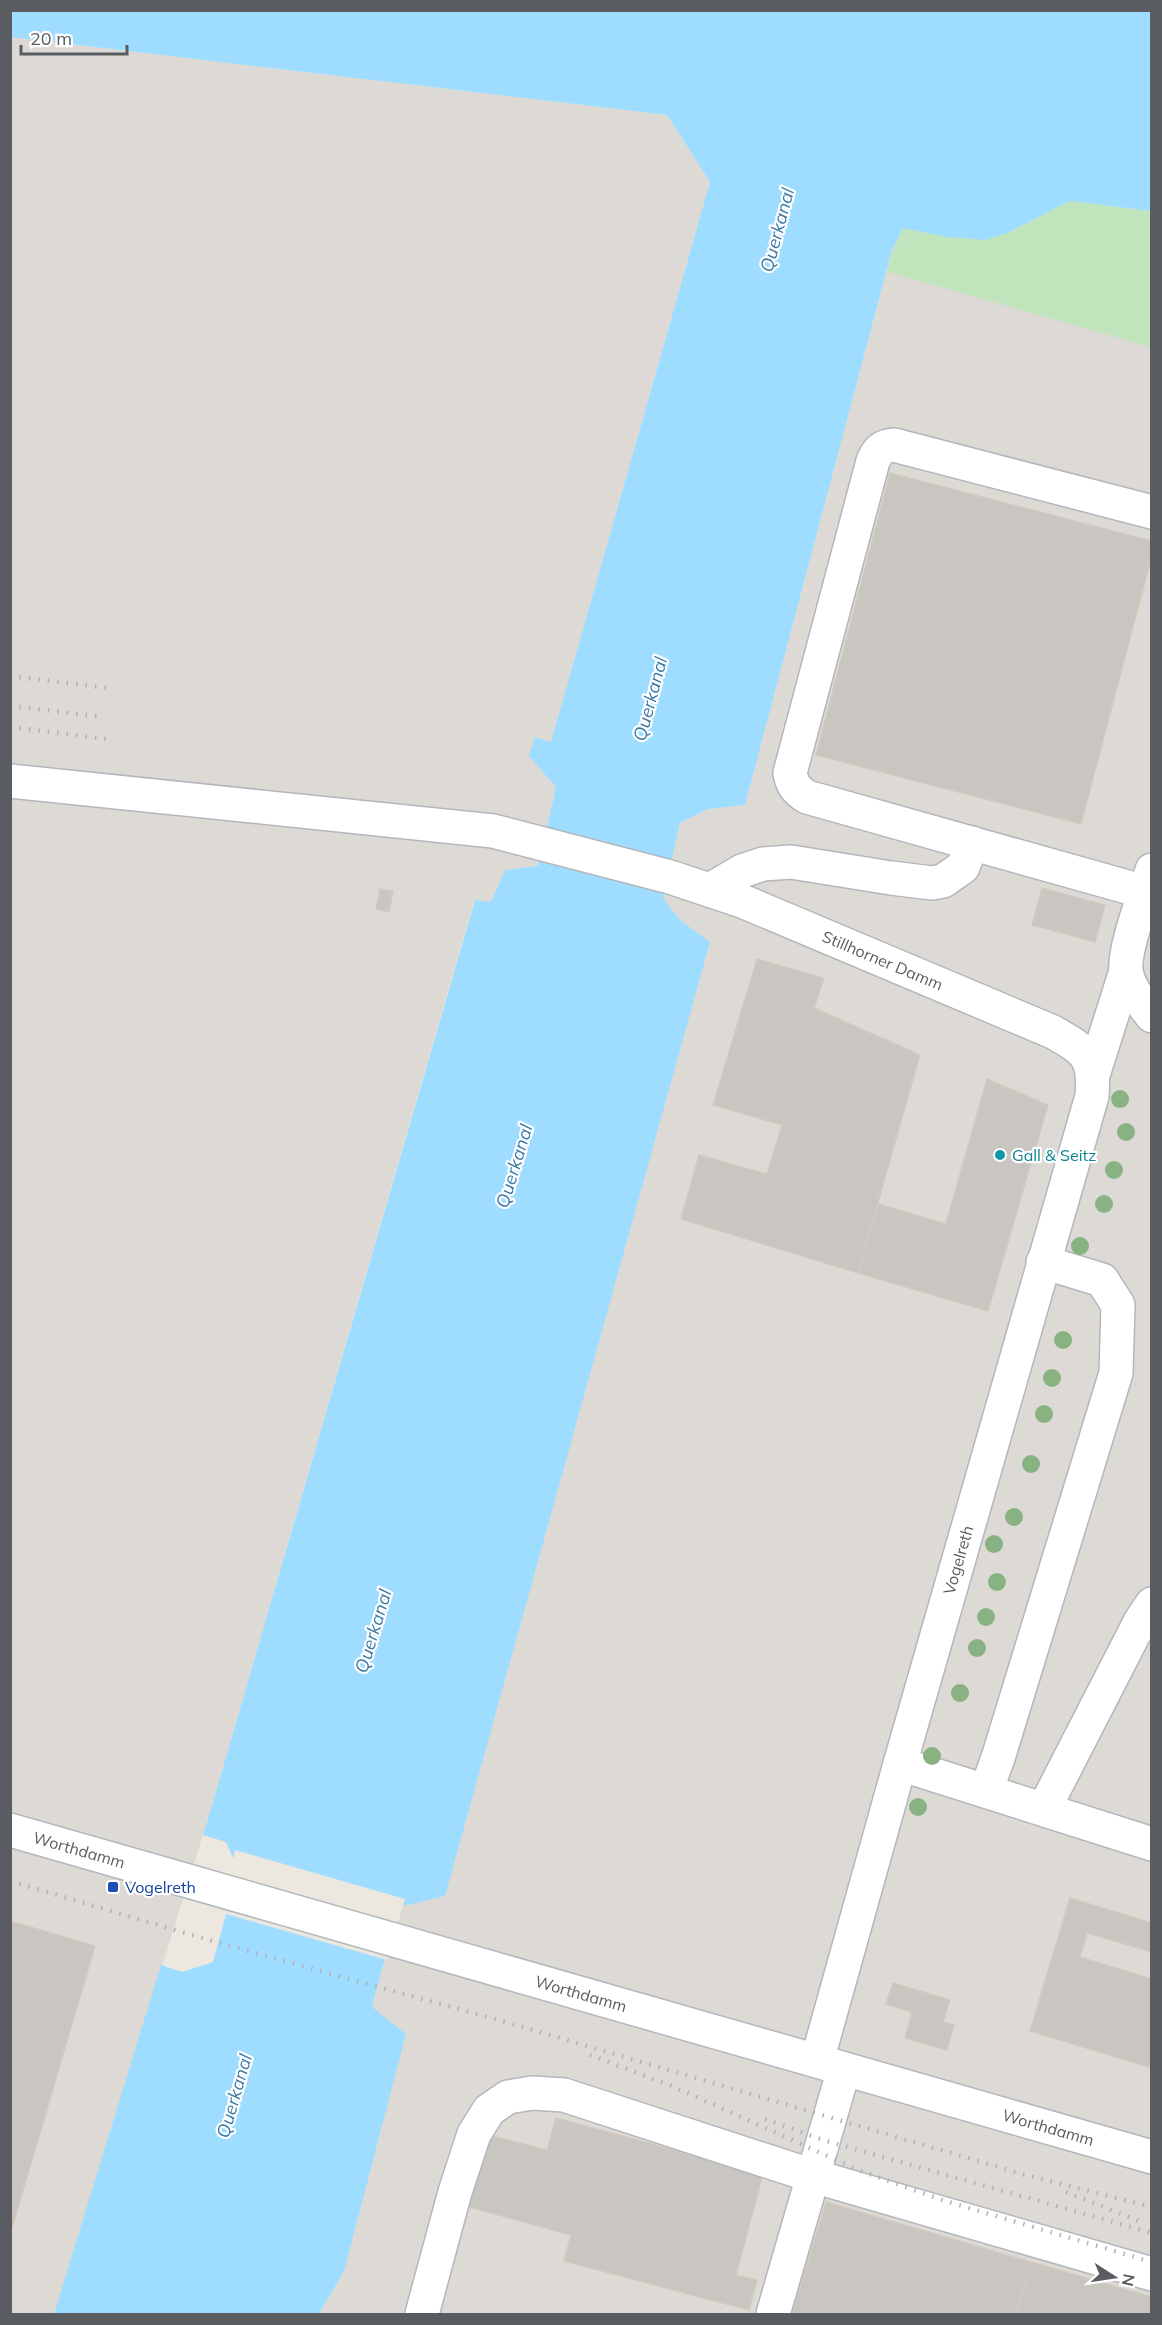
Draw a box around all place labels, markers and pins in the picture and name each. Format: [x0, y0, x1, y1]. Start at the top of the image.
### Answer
place label: Gall & Seitz [1012, 1145, 1096, 1165]
marker: Gall & Seitz [993, 1148, 1007, 1162]
place label: Vogelreth [125, 1877, 196, 1897]
marker: Vogelreth [106, 1880, 120, 1894]

